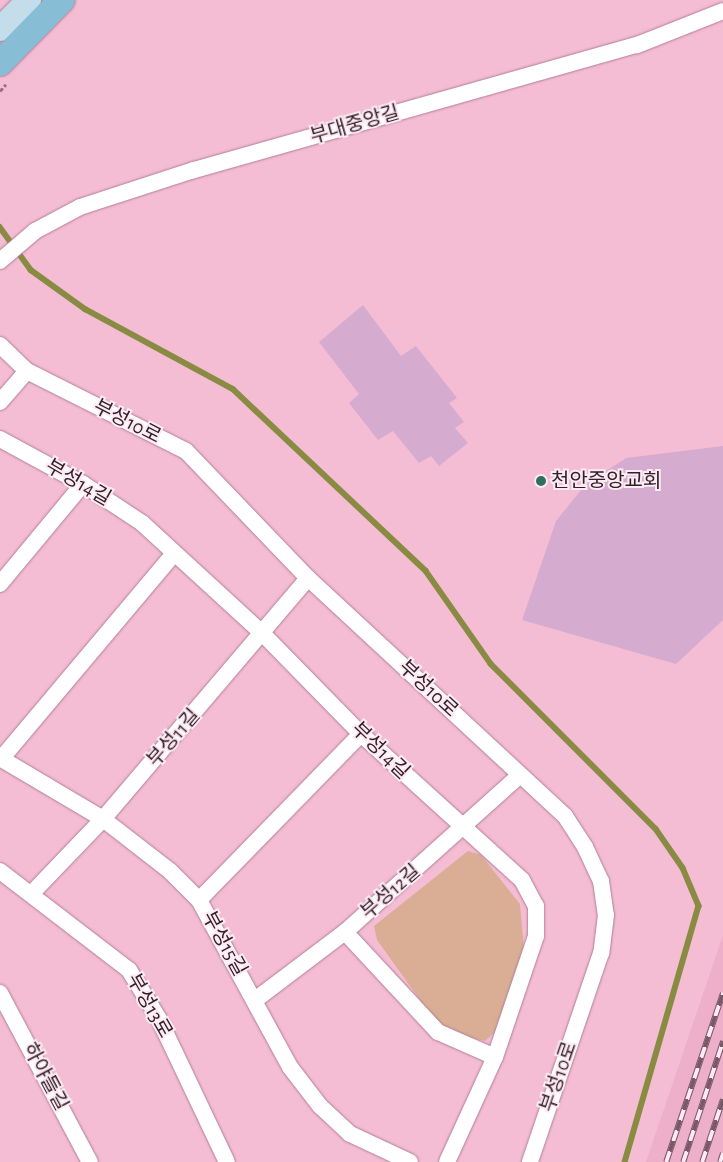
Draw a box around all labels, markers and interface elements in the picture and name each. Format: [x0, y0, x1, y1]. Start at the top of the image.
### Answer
street label: 부대중앙길 [307, 101, 403, 149]
street label: 부성10로 [89, 395, 165, 449]
street label: 부성14길 [41, 455, 115, 511]
place label: 천안중앙교회 [551, 469, 661, 493]
marker: 천안중앙교회 [535, 475, 547, 487]
street label: 부성10로 [393, 655, 463, 723]
street label: 부성11길 [142, 704, 206, 772]
street label: 부성14길 [346, 717, 414, 785]
street label: 부성12길 [356, 860, 426, 924]
street label: 부성15길 [196, 907, 252, 981]
street label: 부성13로 [121, 970, 177, 1042]
street label: 하야들길 [17, 1039, 73, 1115]
street label: 부성10로 [536, 1039, 582, 1115]

